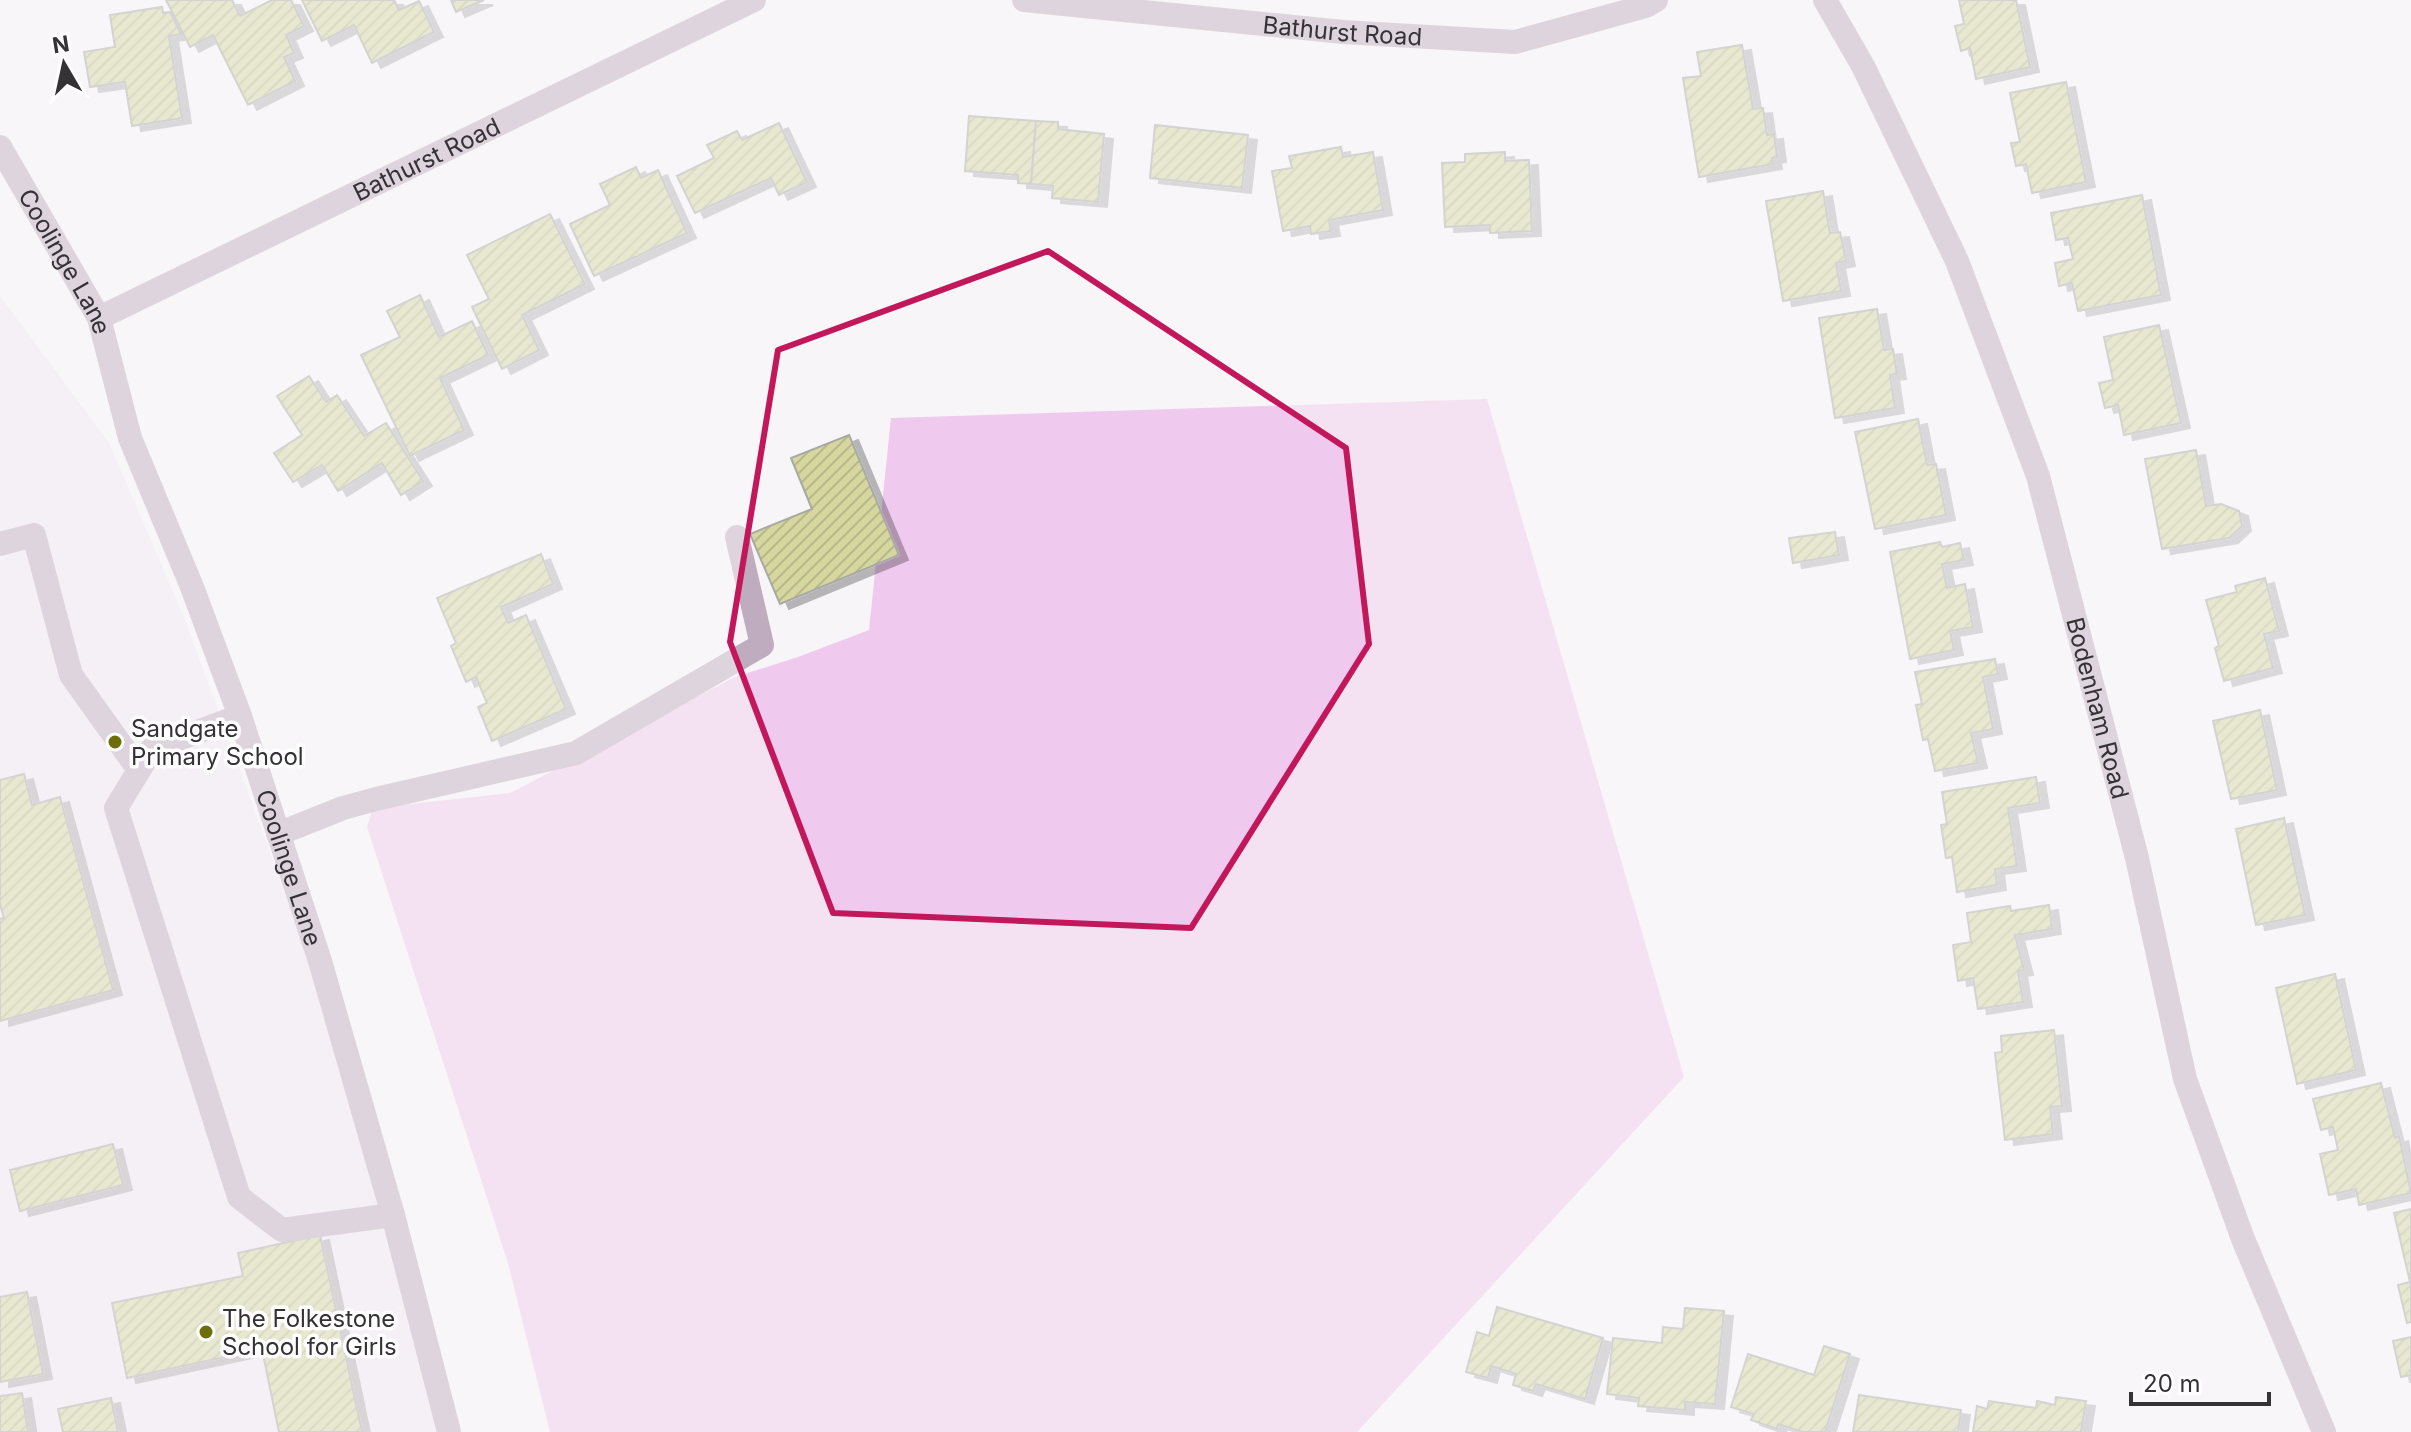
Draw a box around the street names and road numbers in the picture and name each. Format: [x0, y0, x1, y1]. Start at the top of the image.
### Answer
street label: Bathurst Road [1262, 10, 1423, 51]
street label: Bathurst Road [348, 111, 505, 207]
street label: Coolinge Lane [13, 184, 117, 337]
street label: Bodenham Road [2061, 614, 2136, 802]
street label: Coolinge Lane [250, 786, 329, 949]

